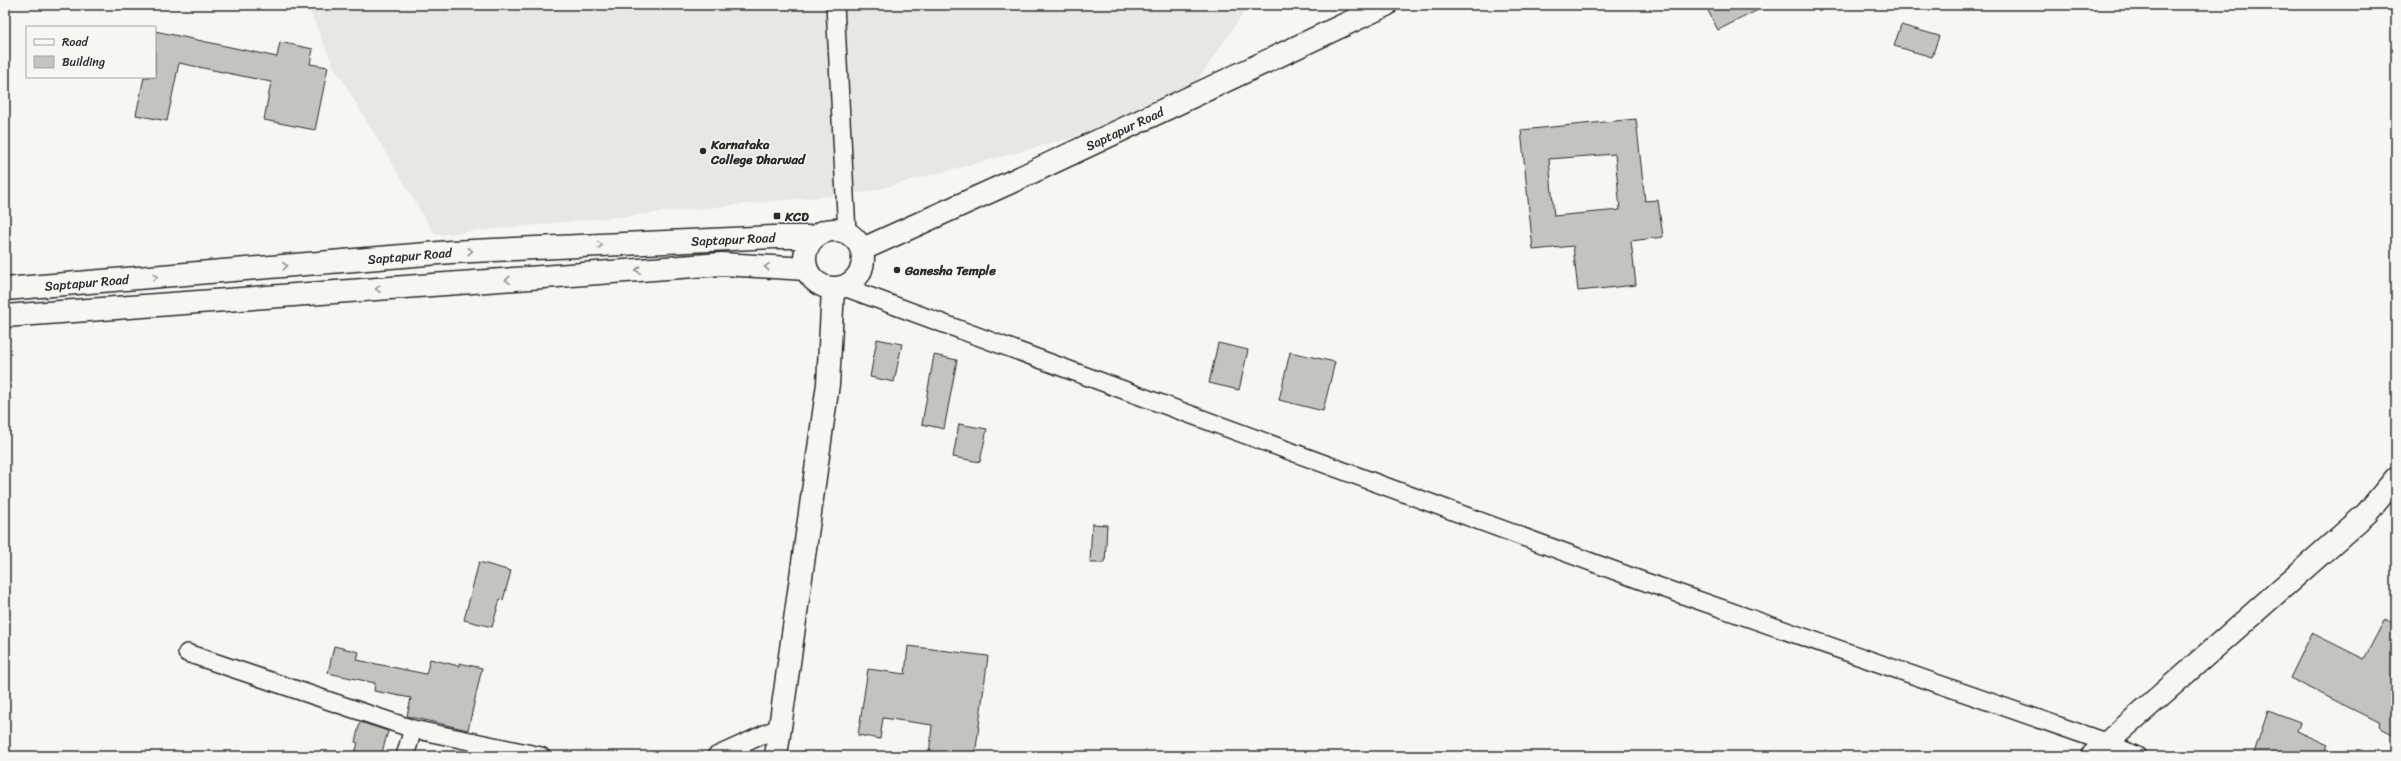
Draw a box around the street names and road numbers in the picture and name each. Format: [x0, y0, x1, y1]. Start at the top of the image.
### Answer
street label: Saptapur Road [1082, 100, 1169, 157]
street label: Saptapur Road [691, 226, 777, 253]
street label: Saptapur Road [367, 241, 454, 271]
street label: Saptapur Road [44, 268, 131, 298]

